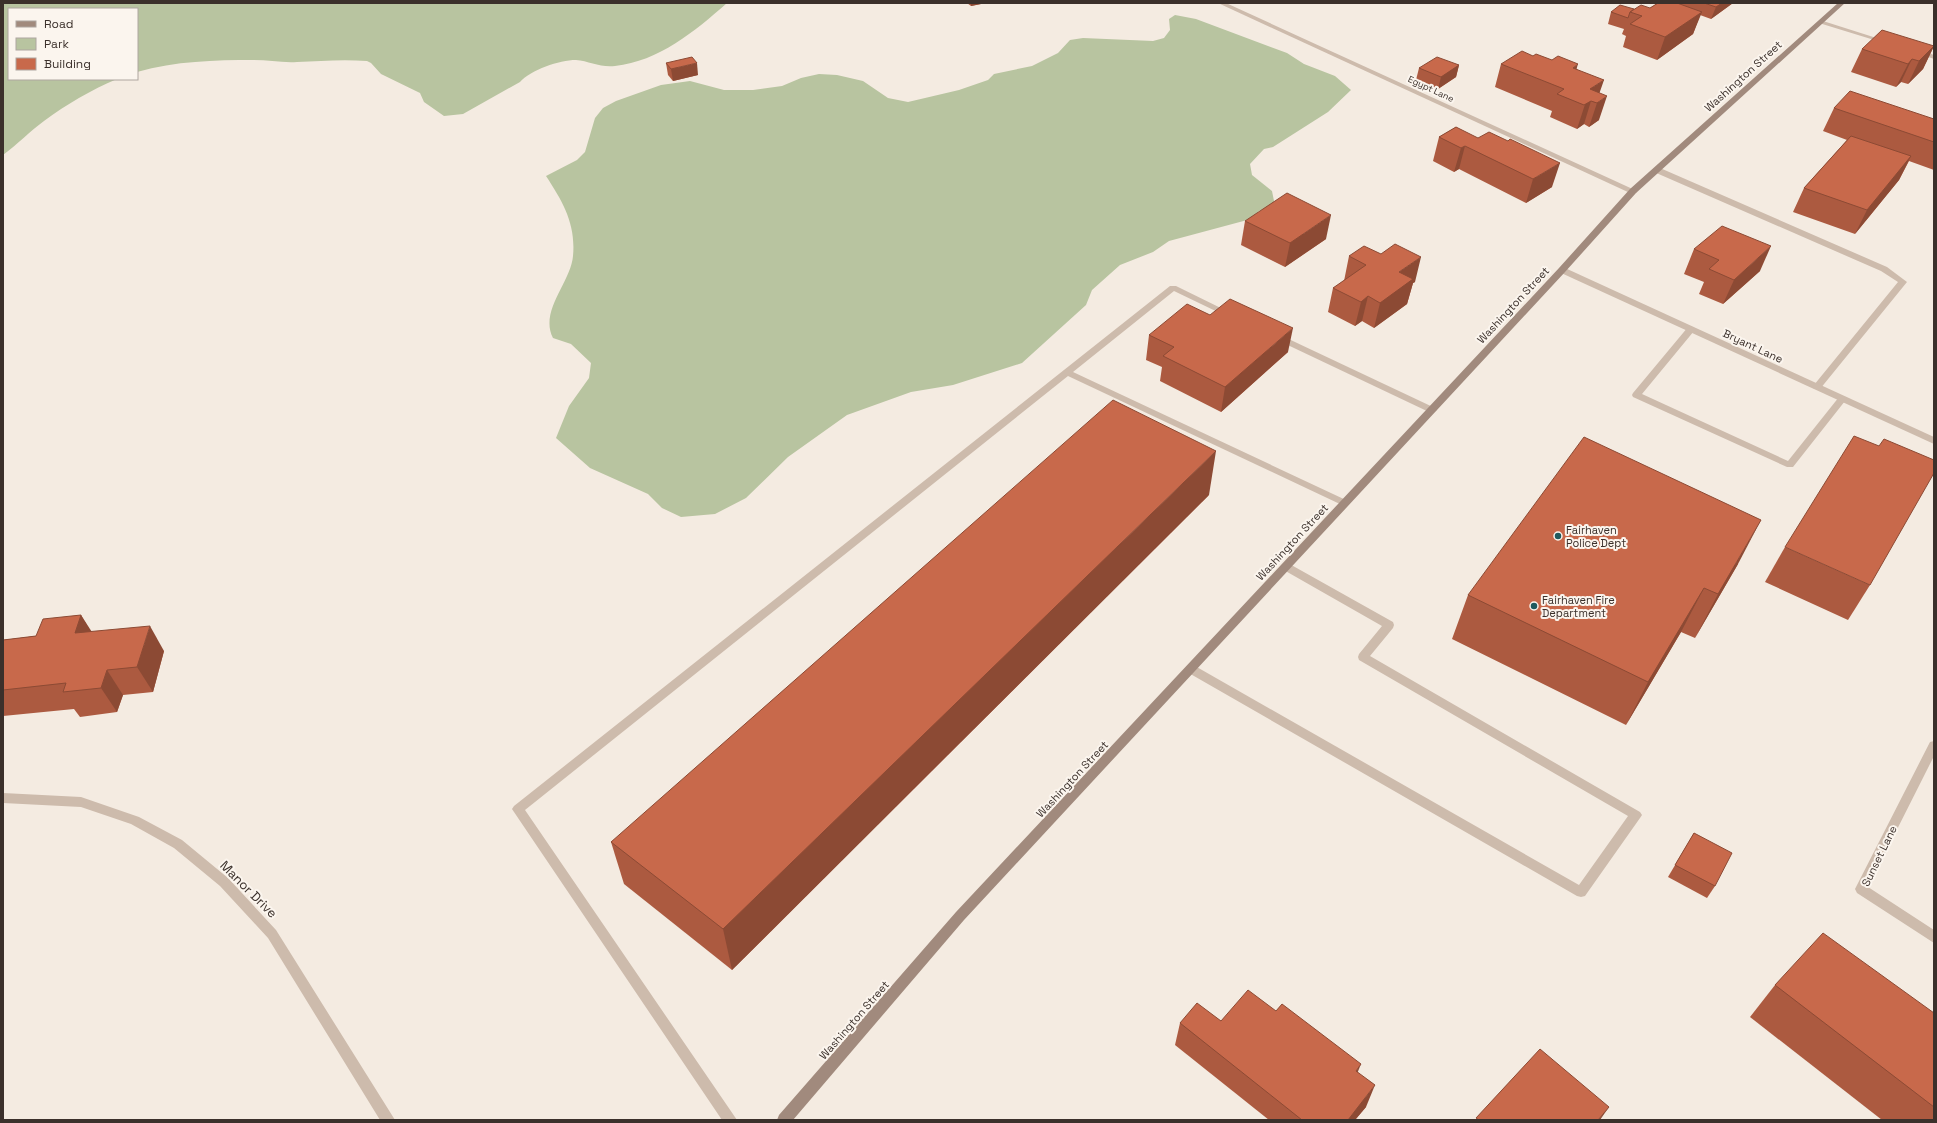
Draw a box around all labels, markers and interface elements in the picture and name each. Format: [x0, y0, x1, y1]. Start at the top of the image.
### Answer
legend [8, 8, 138, 80]
text: Road [44, 16, 73, 32]
text: Park [44, 36, 69, 52]
street label: Washington Street [1701, 37, 1785, 115]
text: Building [44, 56, 91, 72]
street label: Egypt Lane [1406, 73, 1456, 105]
street label: Washington Street [1474, 264, 1552, 346]
street label: Bryant Lane [1721, 326, 1785, 366]
street label: Washington Street [1253, 501, 1331, 583]
place label: Fairhaven Police Dept [1566, 523, 1626, 550]
marker: Fairhaven Police Dept [1553, 531, 1563, 541]
place label: Fairhaven Fire Department [1542, 593, 1615, 620]
marker: Fairhaven Fire Department [1529, 601, 1539, 611]
street label: Washington Street [1033, 738, 1111, 820]
street label: Sunset Lane [1858, 823, 1900, 889]
street label: Manor Drive [216, 857, 281, 922]
street label: Washington Street [816, 978, 892, 1062]

